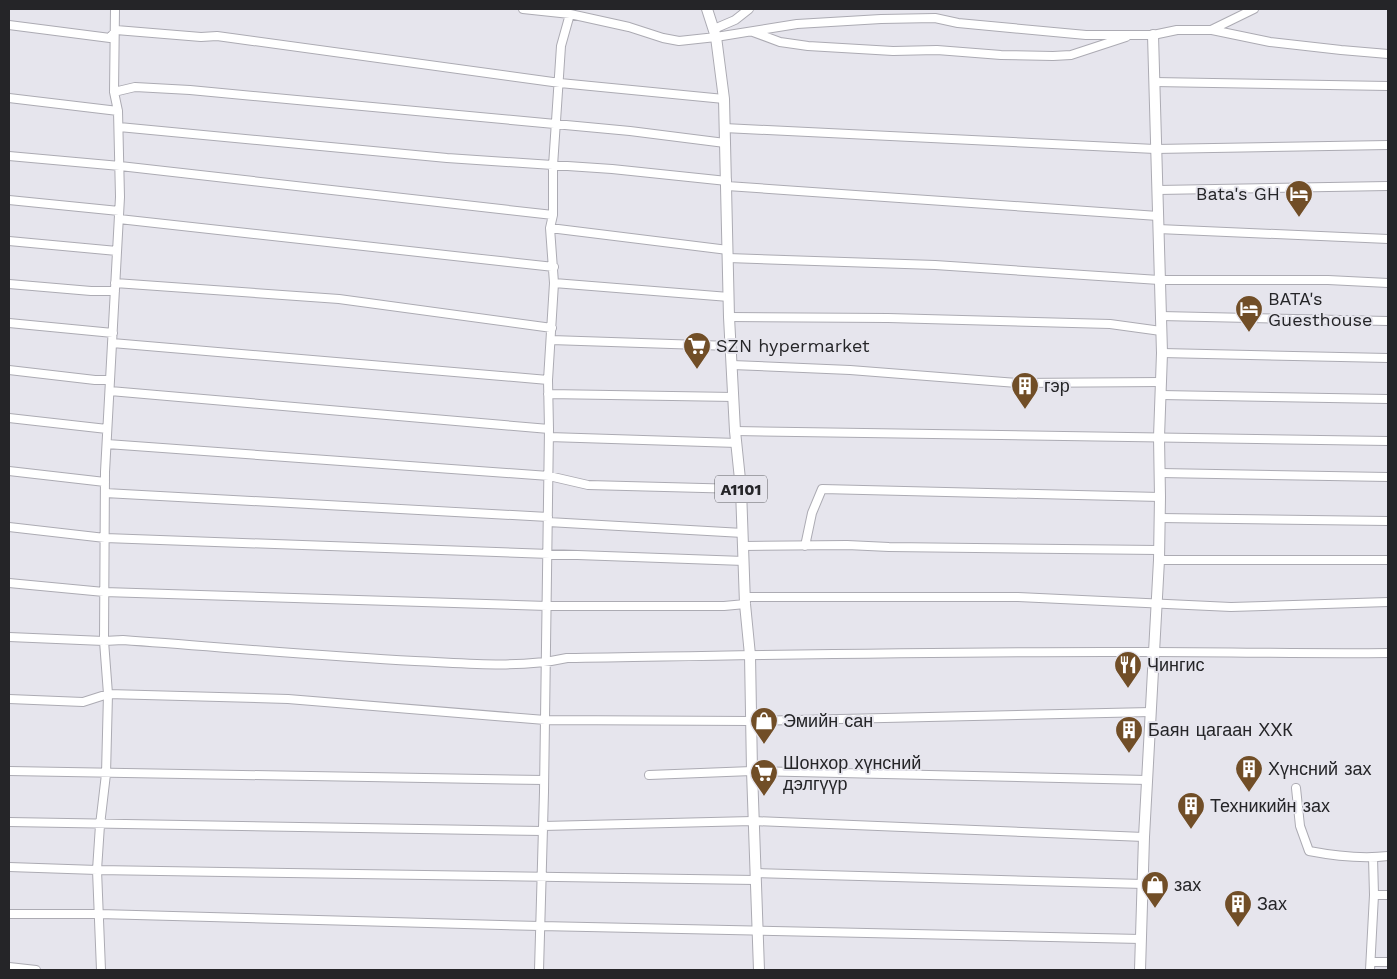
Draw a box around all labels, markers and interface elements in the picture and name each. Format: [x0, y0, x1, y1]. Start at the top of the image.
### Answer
hotel icon: Bata's GH [1284, 179, 1314, 218]
place label: Bata's GH [1196, 183, 1280, 204]
place label: BATA's Guesthouse [1268, 288, 1372, 330]
hotel icon: BATA's Guesthouse [1234, 294, 1264, 333]
supermarket icon: SZN hypermarket [682, 331, 712, 370]
place label: SZN hypermarket [716, 335, 870, 356]
building icon: гэр [1010, 371, 1040, 410]
place label: гэр [1044, 375, 1070, 396]
road number: A1101 [715, 476, 767, 502]
restaurant icon: Чингис [1113, 650, 1143, 689]
place label: Чингис [1147, 654, 1205, 675]
shop icon: Эмийн сан [749, 706, 779, 745]
place label: Эмийн сан [783, 710, 873, 731]
building icon: Баян цагаан ХХК [1114, 715, 1144, 754]
place label: Баян цагаан ХХК [1148, 719, 1293, 740]
place label: Шонхор хүнсний дэлгүүр [783, 752, 921, 794]
building icon: Хүнсний зах [1234, 754, 1264, 793]
supermarket icon: Шонхор хүнсний дэлгүүр [749, 758, 779, 797]
place label: Хүнсний зах [1268, 758, 1371, 779]
building icon: Техникийн зах [1176, 791, 1206, 830]
place label: Техникийн зах [1210, 795, 1330, 816]
shop icon: зах [1140, 870, 1170, 909]
place label: зах [1174, 874, 1201, 895]
building icon: Зах [1223, 889, 1253, 928]
place label: Зах [1257, 893, 1287, 914]

